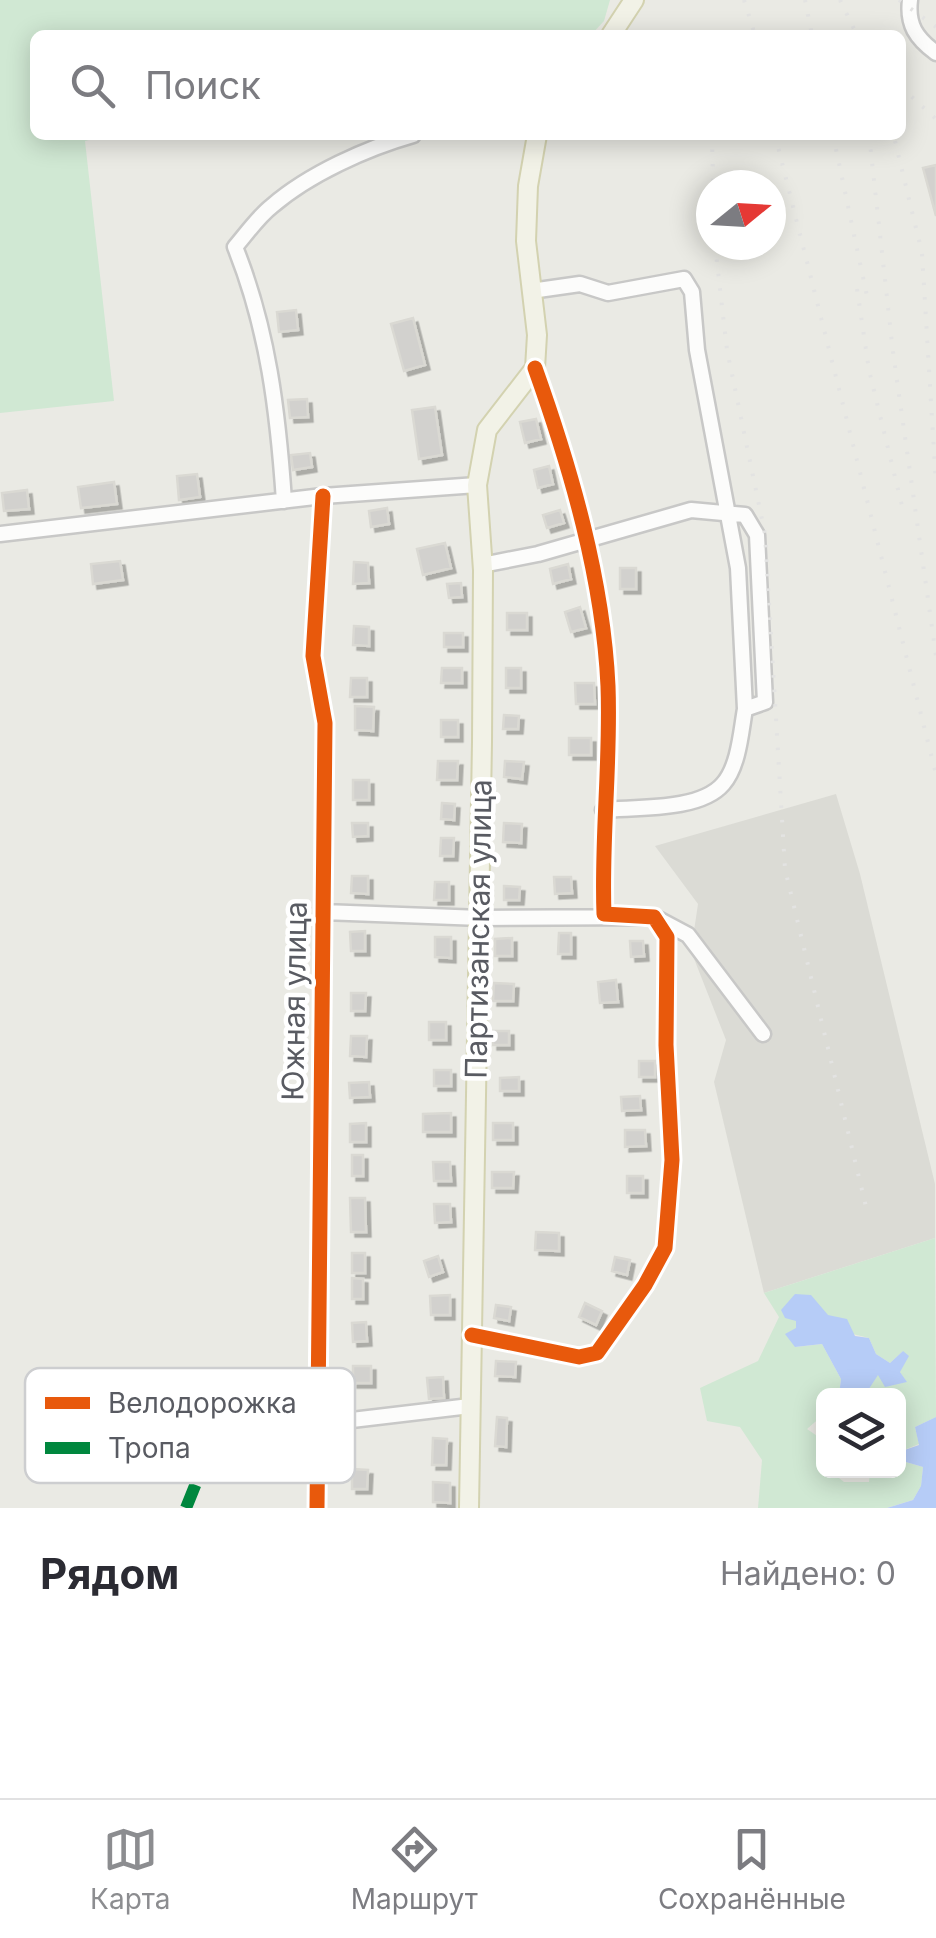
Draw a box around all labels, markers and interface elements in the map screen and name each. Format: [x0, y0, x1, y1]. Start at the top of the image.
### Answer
search box [30, 30, 906, 140]
icon: search [65, 58, 120, 113]
text: Поиск [145, 62, 261, 108]
north arrow [696, 170, 786, 260]
street label: Партизанская улица [457, 779, 499, 1079]
street label: Южная улица [274, 901, 314, 1101]
legend [25, 1368, 355, 1483]
text: Велодорожка [108, 1386, 297, 1420]
map controls [816, 1388, 906, 1478]
button: layers [816, 1388, 906, 1478]
text: Тропа [108, 1431, 191, 1465]
text: Рядом [40, 1548, 179, 1599]
text: Найдено: 0 [720, 1554, 896, 1593]
tab: Карта [90, 1822, 171, 1916]
tab: Маршрут [351, 1822, 478, 1916]
tab: Сохранённые [658, 1822, 846, 1916]

